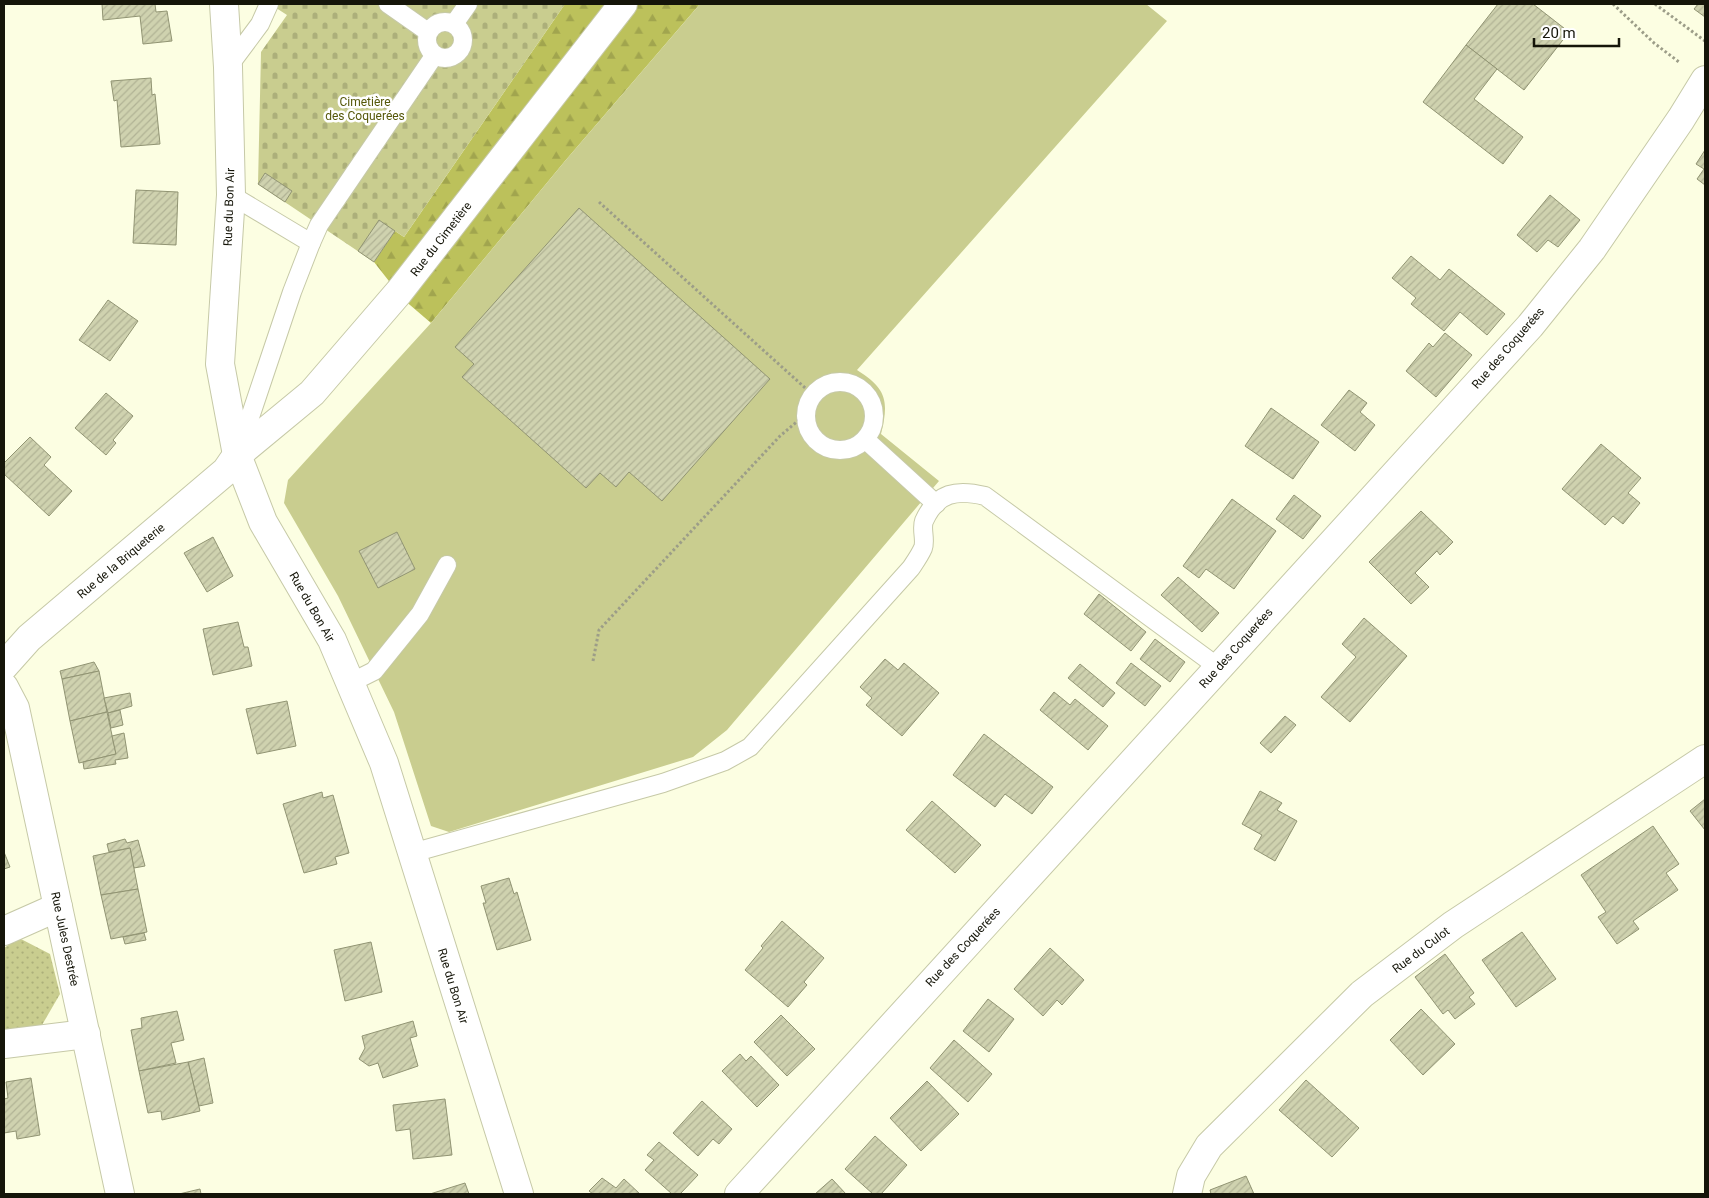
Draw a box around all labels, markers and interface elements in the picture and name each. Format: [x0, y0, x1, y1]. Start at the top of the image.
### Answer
scale bar [1534, 15, 1619, 47]
text: 20 m [1542, 24, 1576, 42]
park label: Cimetière des Coquerées [325, 95, 405, 123]
street label: Rue du Bon Air [221, 168, 237, 246]
street label: Rue du Cimetière [408, 199, 474, 279]
street label: Rue des Coquerées [1469, 305, 1547, 391]
street label: Rue de la Briqueterie [74, 520, 168, 602]
street label: Rue du Bon Air [286, 570, 338, 644]
street label: Rue des Coquerées [1196, 605, 1276, 691]
street label: Rue Jules Destrée [48, 891, 82, 987]
street label: Rue des Coquerées [923, 905, 1003, 989]
street label: Rue du Culot [1390, 924, 1452, 976]
street label: Rue du Bon Air [435, 946, 471, 1026]

